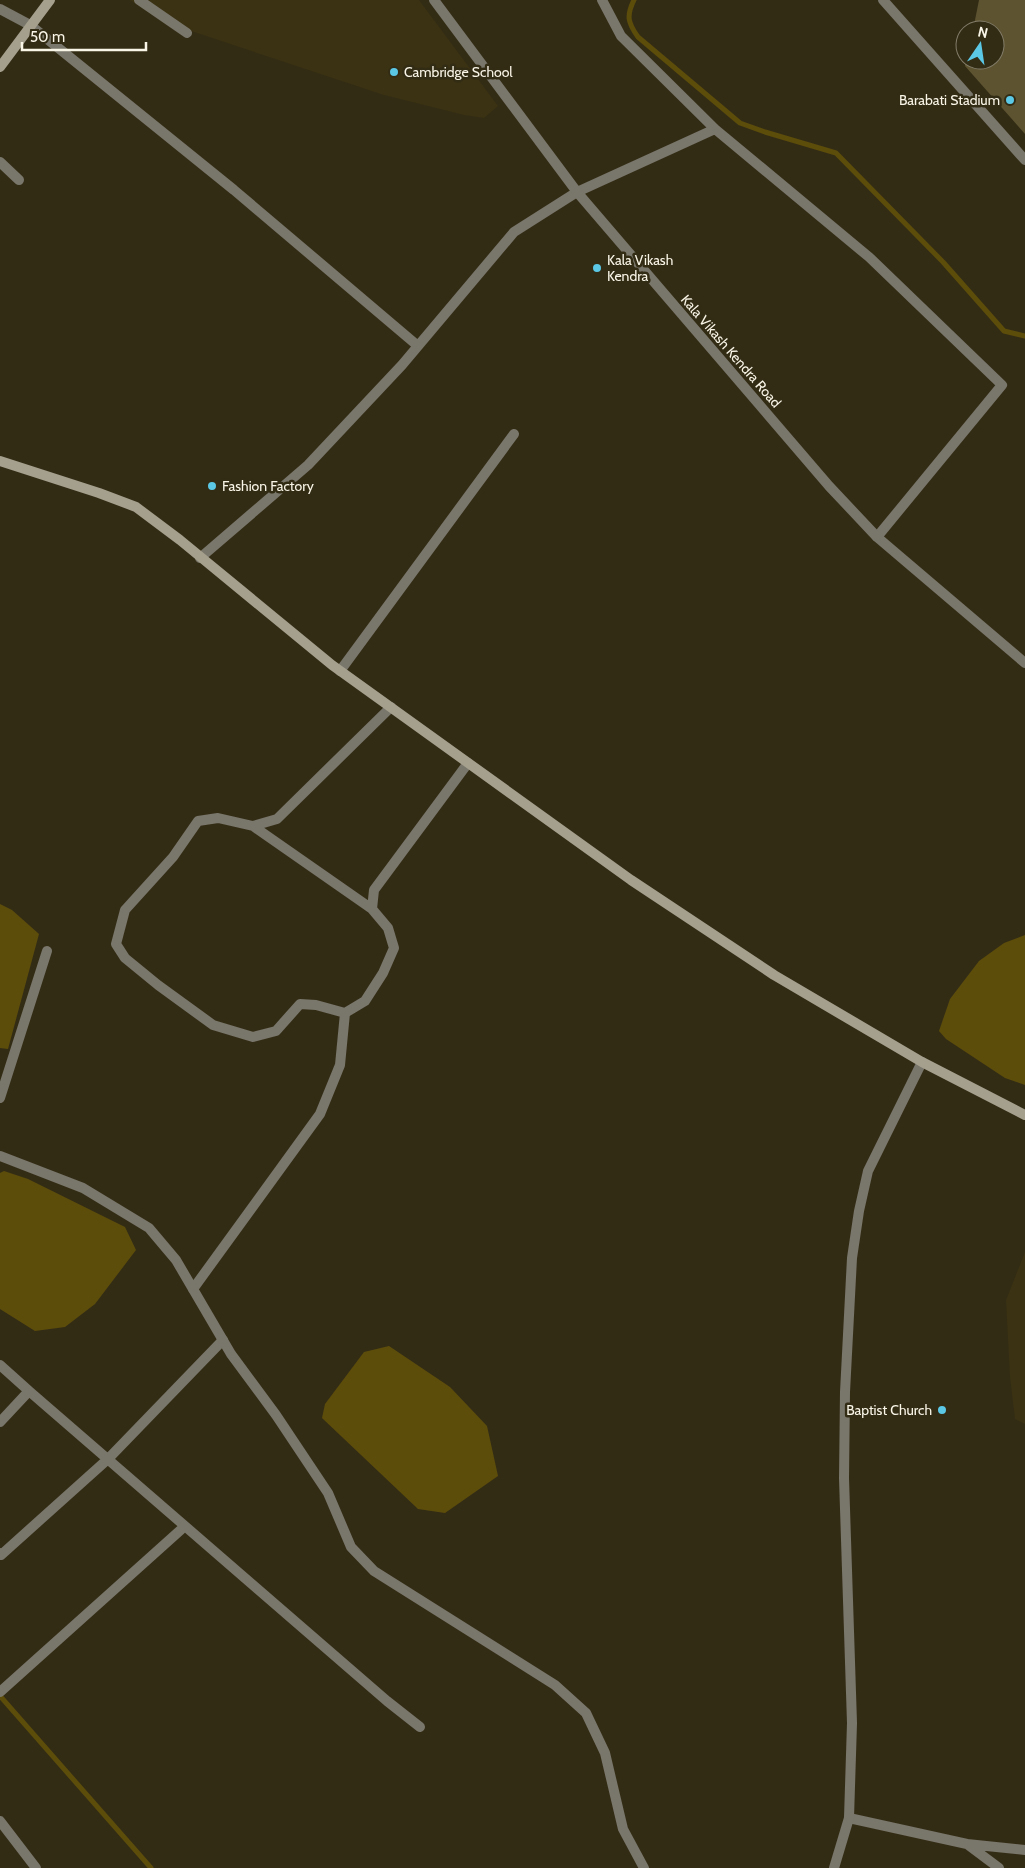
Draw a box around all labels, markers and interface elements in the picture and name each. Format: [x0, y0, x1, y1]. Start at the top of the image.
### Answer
scale bar [22, 20, 146, 52]
north arrow [955, 20, 1005, 70]
text: N [976, 22, 990, 42]
text: 50 m [30, 28, 65, 46]
place label: Cambridge School [404, 63, 513, 81]
marker: Cambridge School [388, 66, 400, 78]
place label: Barabati Stadium [899, 91, 1000, 109]
marker: Barabati Stadium [1004, 94, 1016, 106]
place label: Kala Vikash Kendra [607, 251, 673, 285]
marker: Kala Vikash Kendra [591, 262, 603, 274]
street label: Kala Vikash Kendra Road [677, 291, 785, 411]
place label: Fashion Factory [222, 477, 314, 495]
marker: Fashion Factory [206, 480, 218, 492]
place label: Baptist Church [846, 1401, 932, 1419]
marker: Baptist Church [936, 1404, 948, 1416]

